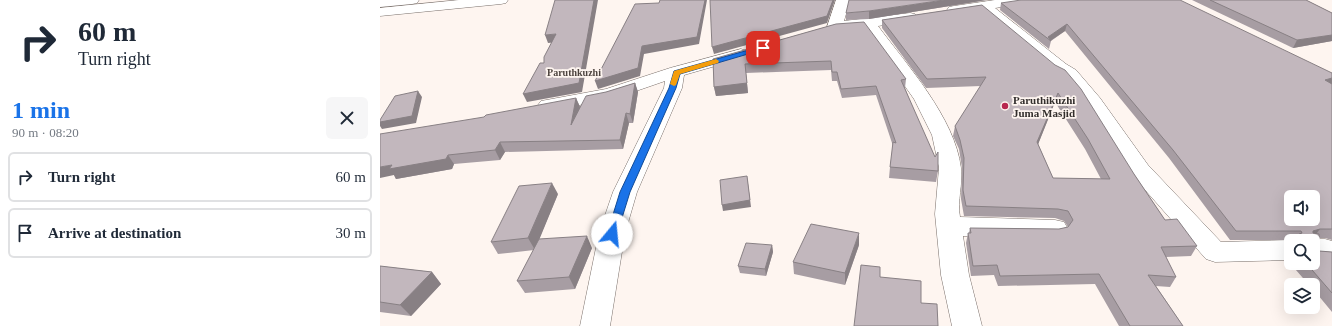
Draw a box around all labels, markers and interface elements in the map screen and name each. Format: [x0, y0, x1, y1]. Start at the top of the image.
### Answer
icon: right [12, 16, 64, 68]
text: 60 m [78, 16, 136, 47]
pin [746, 31, 780, 65]
icon: arrive [752, 37, 774, 59]
text: Turn right [78, 49, 151, 69]
district label: Paruthkuzhi [547, 67, 601, 78]
place label: Paruthikuzhi Juma Masjid [1013, 94, 1075, 119]
text: 1 min [12, 97, 70, 123]
button: close [326, 97, 368, 139]
marker: Paruthikuzhi Juma Masjid [1000, 101, 1010, 111]
text: 90 m · 08:20 [12, 125, 79, 140]
icon: right [14, 166, 36, 188]
text: Turn right [48, 169, 115, 185]
text: 60 m [336, 169, 366, 185]
map controls [1284, 190, 1320, 314]
button: sound [1284, 190, 1320, 226]
position arrow [591, 213, 633, 255]
icon: arrive [14, 222, 36, 244]
text: Arrive at destination [48, 225, 181, 241]
text: 30 m [336, 225, 366, 241]
button: search [1284, 234, 1320, 270]
button: layers [1284, 278, 1320, 314]

